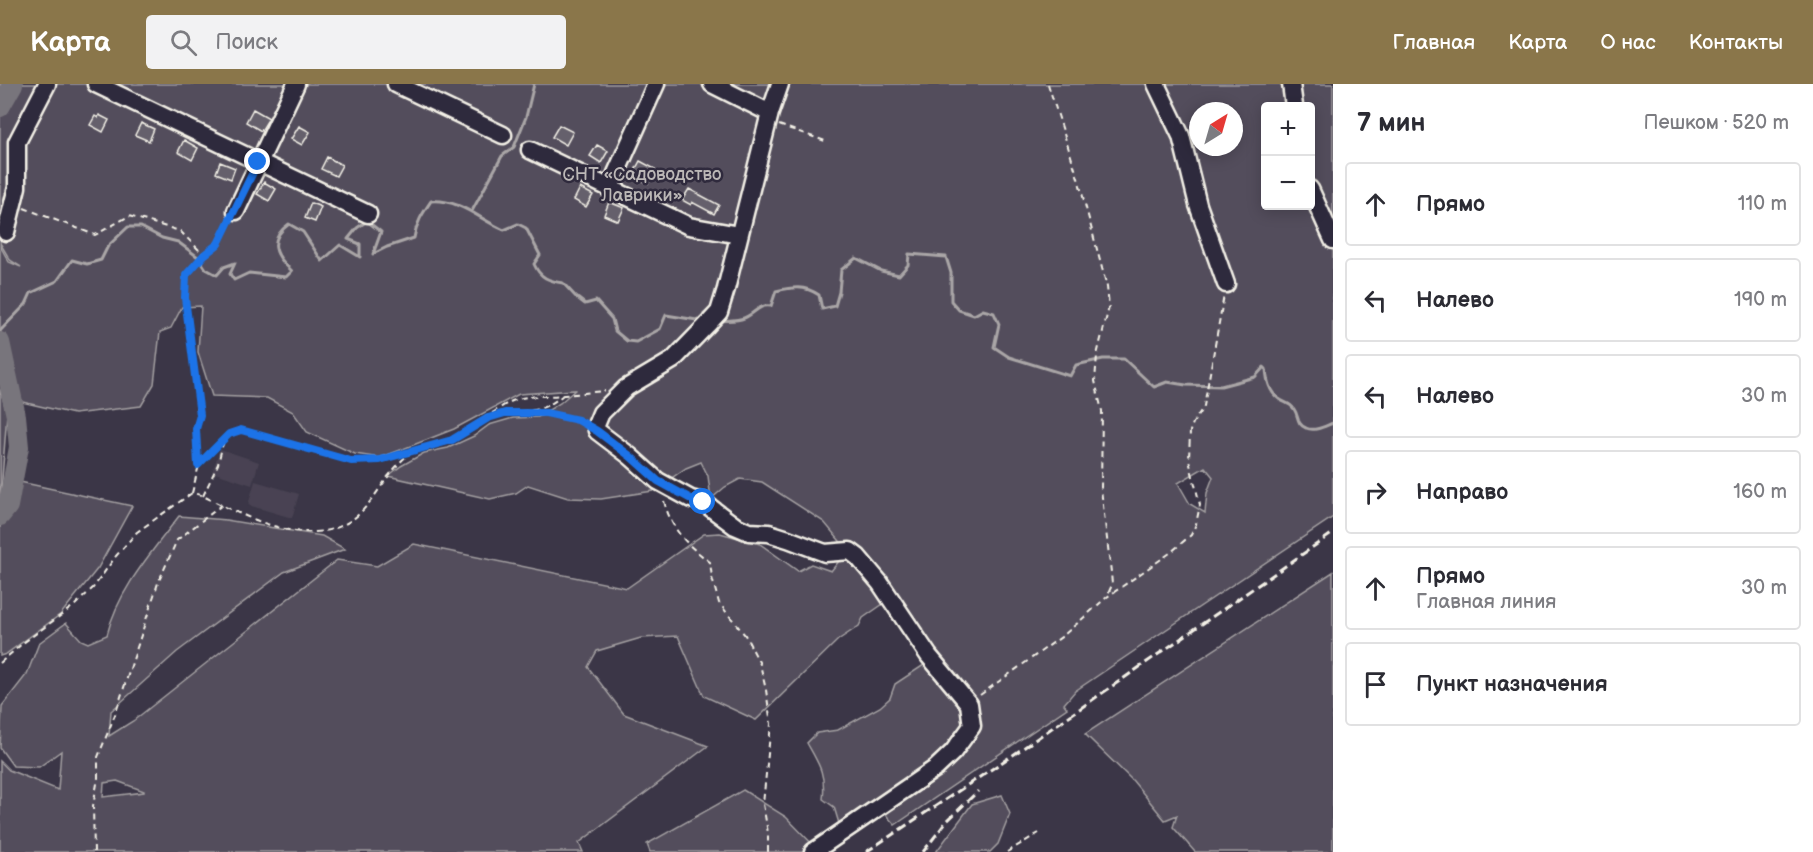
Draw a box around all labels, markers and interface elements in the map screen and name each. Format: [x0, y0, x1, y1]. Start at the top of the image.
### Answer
search box [146, 15, 566, 69]
text: Карта [30, 26, 110, 59]
icon: search [167, 26, 200, 59]
text: Поиск [215, 29, 278, 56]
text: Главная [1392, 30, 1475, 55]
text: Карта [1508, 30, 1567, 55]
text: О нас [1600, 30, 1656, 55]
text: Контакты [1689, 30, 1783, 55]
north arrow [1189, 102, 1243, 156]
map controls [1261, 102, 1315, 210]
button: + [1261, 102, 1315, 156]
text: 7 мин [1357, 108, 1425, 139]
text: Пешком · 520 m [1644, 111, 1789, 135]
route end [244, 148, 270, 174]
button: − [1261, 156, 1315, 210]
park label: СНТ «Садоводство Лаврики» [563, 164, 721, 206]
icon: ahead [1359, 188, 1392, 221]
text: Прямо [1416, 191, 1485, 218]
text: 110 m [1738, 192, 1787, 216]
icon: left [1359, 284, 1392, 317]
text: Налево [1416, 287, 1494, 314]
text: 190 m [1734, 288, 1787, 312]
icon: left [1359, 380, 1392, 413]
text: Налево [1416, 383, 1494, 410]
text: 30 m [1741, 384, 1787, 408]
icon: right [1359, 476, 1392, 509]
text: Направо [1416, 479, 1508, 506]
text: 160 m [1733, 480, 1787, 504]
route start [689, 488, 715, 514]
text: Прямо [1416, 563, 1485, 590]
icon: ahead [1359, 572, 1392, 605]
text: 30 m [1741, 576, 1787, 600]
text: Главная линия [1416, 590, 1556, 614]
icon: arrive [1359, 668, 1392, 701]
text: Пункт назначения [1416, 671, 1608, 698]

